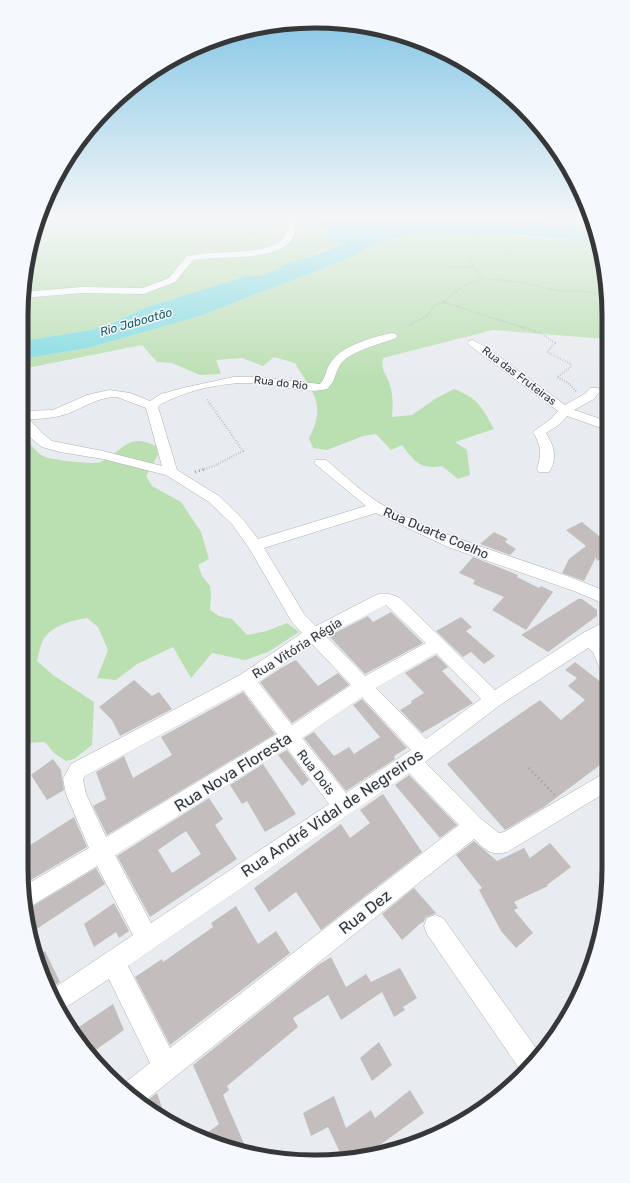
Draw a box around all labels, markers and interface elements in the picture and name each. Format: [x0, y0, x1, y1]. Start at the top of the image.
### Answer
water label: Rio Jaboatão [98, 305, 174, 339]
street label: Rua das Fruteiras [479, 344, 559, 408]
street label: Rua do Rio [253, 373, 309, 393]
street label: Rua Duarte Coelho [381, 504, 491, 562]
street label: Rua Vitória Régia [249, 614, 345, 682]
street label: Rua Nova Floresta [171, 728, 295, 816]
street label: Rua André Vidal de Negreiros [237, 745, 427, 881]
street label: Rua Dois [294, 747, 338, 798]
street label: Rua Dez [335, 886, 395, 938]

